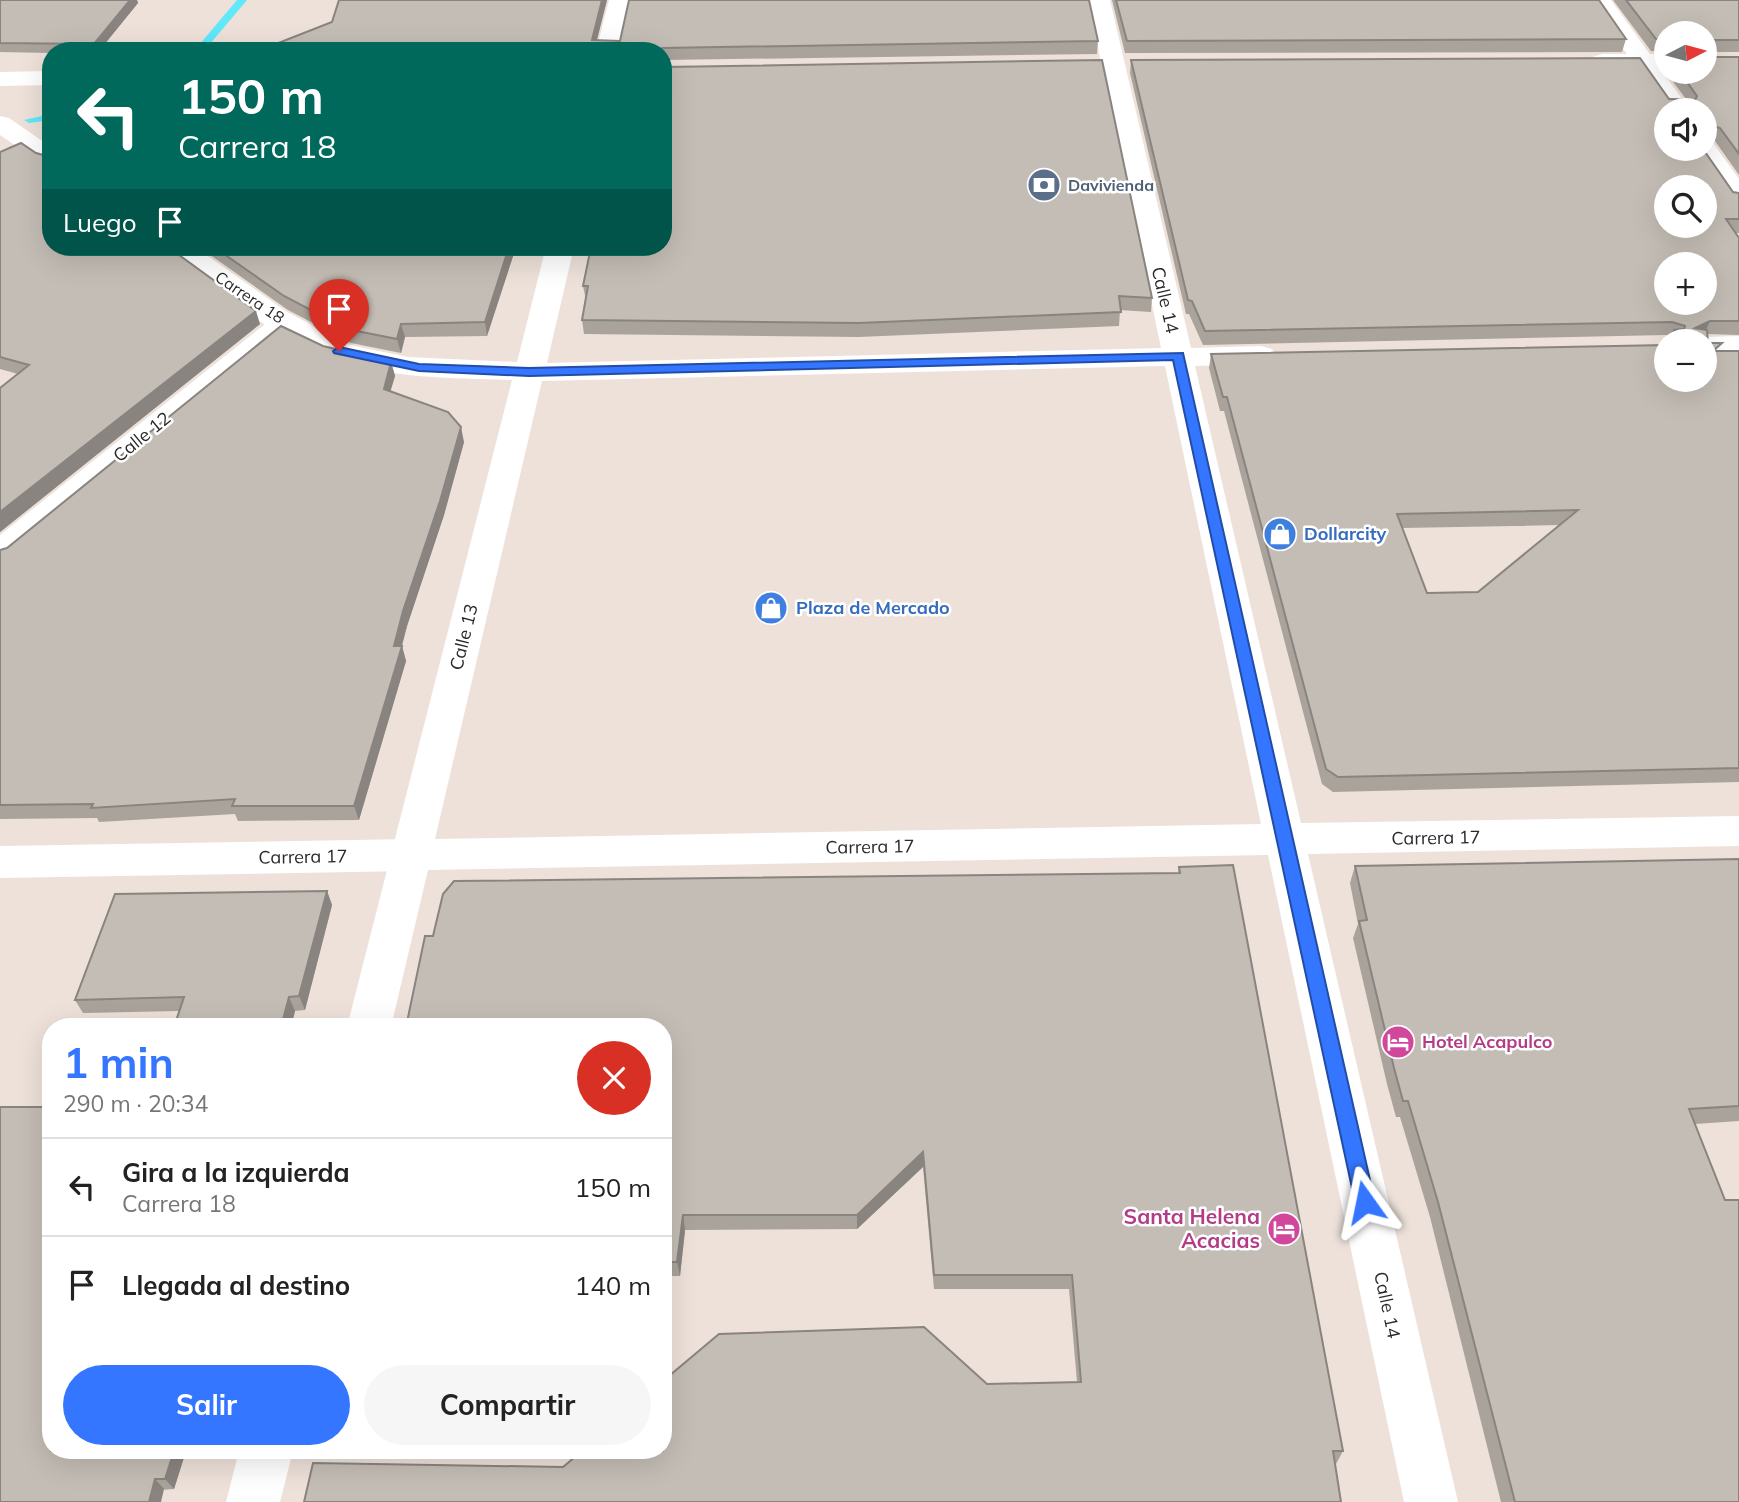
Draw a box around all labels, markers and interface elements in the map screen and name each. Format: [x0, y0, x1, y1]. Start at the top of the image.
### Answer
north arrow [1654, 21, 1717, 84]
map controls [1654, 21, 1717, 392]
text: 150 m [178, 65, 324, 126]
icon: left [63, 70, 154, 161]
button: sound [1654, 98, 1717, 161]
text: Carrera 18 [178, 126, 336, 166]
bank icon: Davivienda [1025, 166, 1063, 204]
place label: Davivienda [1068, 175, 1154, 195]
button: search [1654, 175, 1717, 238]
icon: arrive [151, 203, 189, 241]
text: Luego [63, 206, 137, 239]
button: + [1654, 252, 1717, 315]
street label: Calle 14 [1147, 264, 1184, 336]
street label: Carrera 18 [212, 267, 288, 327]
pin [309, 279, 369, 351]
icon: arrive [320, 290, 358, 328]
button: − [1654, 329, 1717, 392]
street label: Calle 12 [108, 406, 175, 467]
shop icon: Dollarcity [1261, 515, 1299, 553]
place label: Dollarcity [1304, 522, 1387, 545]
shop icon: Plaza de Mercado [752, 589, 790, 627]
place label: Plaza de Mercado [796, 596, 950, 619]
street label: Calle 13 [444, 601, 483, 672]
street label: Carrera 17 [1391, 825, 1481, 850]
street label: Carrera 17 [825, 834, 915, 859]
street label: Carrera 17 [258, 844, 348, 869]
hotel icon: Hotel Acapulco [1379, 1023, 1417, 1061]
place label: Hotel Acapulco [1422, 1030, 1552, 1053]
text: 1 min [63, 1036, 174, 1089]
button: close [577, 1041, 651, 1115]
text: 290 m · 20:34 [63, 1089, 208, 1118]
text: Gira a la izquierda [122, 1156, 350, 1189]
position arrow [1328, 1165, 1402, 1239]
icon: left [63, 1168, 101, 1206]
text: 150 m [575, 1171, 651, 1204]
text: Carrera 18 [122, 1189, 236, 1218]
place label: Santa Helena Acacias [1124, 1203, 1260, 1253]
hotel icon: Santa Helena Acacias [1265, 1210, 1303, 1248]
icon: arrive [63, 1266, 101, 1304]
text: Llegada al destino [122, 1269, 350, 1302]
text: 140 m [575, 1269, 651, 1302]
street label: Calle 14 [1369, 1270, 1406, 1340]
button: Salir [63, 1365, 350, 1445]
button: Compartir [364, 1365, 651, 1445]

